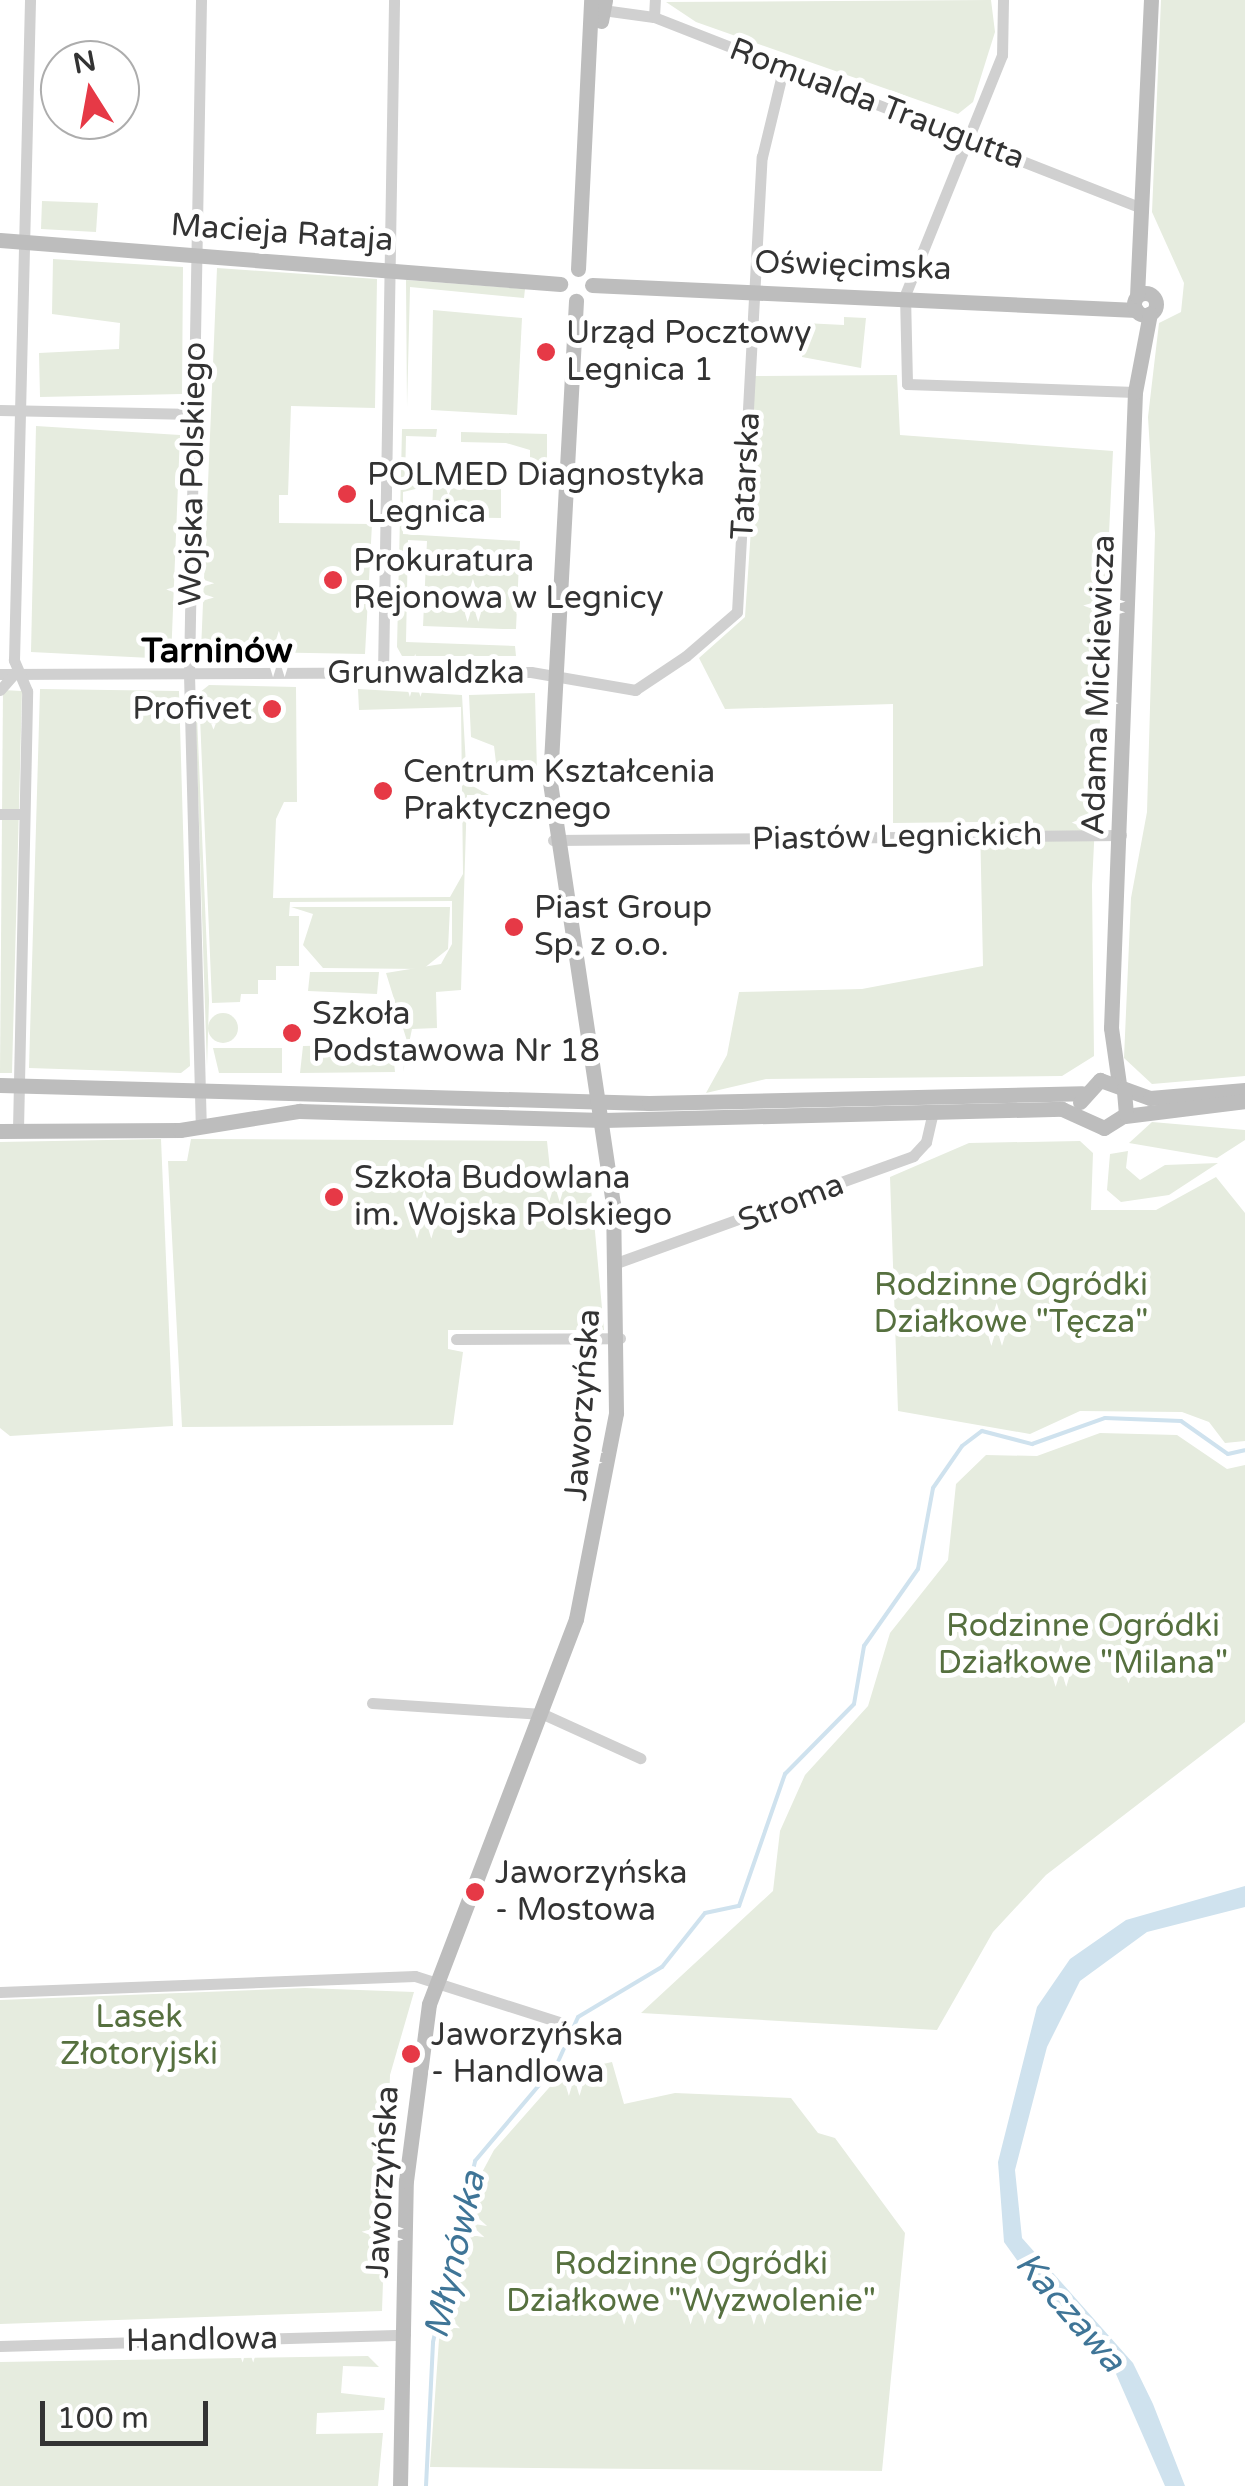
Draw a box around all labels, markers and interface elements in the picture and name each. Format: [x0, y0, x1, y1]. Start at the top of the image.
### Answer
street label: Romualda Traugutta [724, 30, 1030, 178]
north arrow [40, 40, 140, 140]
text: N [70, 44, 99, 81]
street label: Macieja Rataja [169, 206, 395, 260]
street label: Oświęcimska [754, 243, 952, 289]
place label: Urząd Pocztowy Legnica 1 [566, 315, 811, 390]
marker: Urząd Pocztowy Legnica 1 [535, 341, 557, 363]
street label: Wojska Polskiego [171, 342, 215, 606]
street label: Tatarska [723, 411, 769, 541]
place label: POLMED Diagnostyka Legnica [367, 457, 705, 532]
marker: POLMED Diagnostyka Legnica [336, 483, 358, 505]
street label: Adama Mickiewicza [1075, 534, 1123, 836]
place label: Prokuratura Rejonowa w Legnicy [353, 543, 664, 618]
marker: Prokuratura Rejonowa w Legnicy [322, 569, 344, 591]
district label: Tarninów [141, 630, 293, 672]
street label: Grunwaldzka [327, 654, 525, 692]
place label: Profivet [132, 690, 252, 728]
marker: Profivet [261, 698, 283, 720]
place label: Centrum Kształcenia Praktycznego [403, 754, 715, 829]
marker: Centrum Kształcenia Praktycznego [372, 780, 394, 802]
street label: Piastów Legnickich [751, 815, 1043, 859]
place label: Piast Group Sp. z o.o. [534, 890, 712, 965]
marker: Piast Group Sp. z o.o. [503, 916, 525, 938]
place label: Szkoła Podstawowa Nr 18 [312, 996, 600, 1071]
marker: Szkoła Podstawowa Nr 18 [281, 1022, 303, 1044]
place label: Szkoła Budowlana im. Wojska Polskiego [354, 1160, 672, 1235]
street label: Stroma [733, 1165, 849, 1241]
marker: Szkoła Budowlana im. Wojska Polskiego [323, 1186, 345, 1208]
park label: Rodzinne Ogródki Działkowe "Tęcza" [874, 1267, 1148, 1342]
street label: Jaworzyńska [557, 1308, 609, 1502]
park label: Rodzinne Ogródki Działkowe "Milana" [938, 1608, 1228, 1683]
place label: Jaworzyńska - Mostowa [495, 1855, 688, 1930]
marker: Jaworzyńska - Mostowa [464, 1881, 486, 1903]
park label: Lasek Złotoryjski [60, 1999, 218, 2074]
place label: Jaworzyńska - Handlowa [431, 2017, 624, 2092]
marker: Jaworzyńska - Handlowa [400, 2043, 422, 2065]
street label: Jaworzyńska [359, 2085, 407, 2279]
water label: Młynówka [415, 2167, 495, 2343]
water label: Kaczawa [1006, 2243, 1134, 2381]
park label: Rodzinne Ogródki Działkowe "Wyzwolenie" [506, 2246, 876, 2321]
street label: Handlowa [126, 2319, 278, 2361]
scale bar [45, 2381, 212, 2443]
text: 100 m [57, 2400, 149, 2437]

